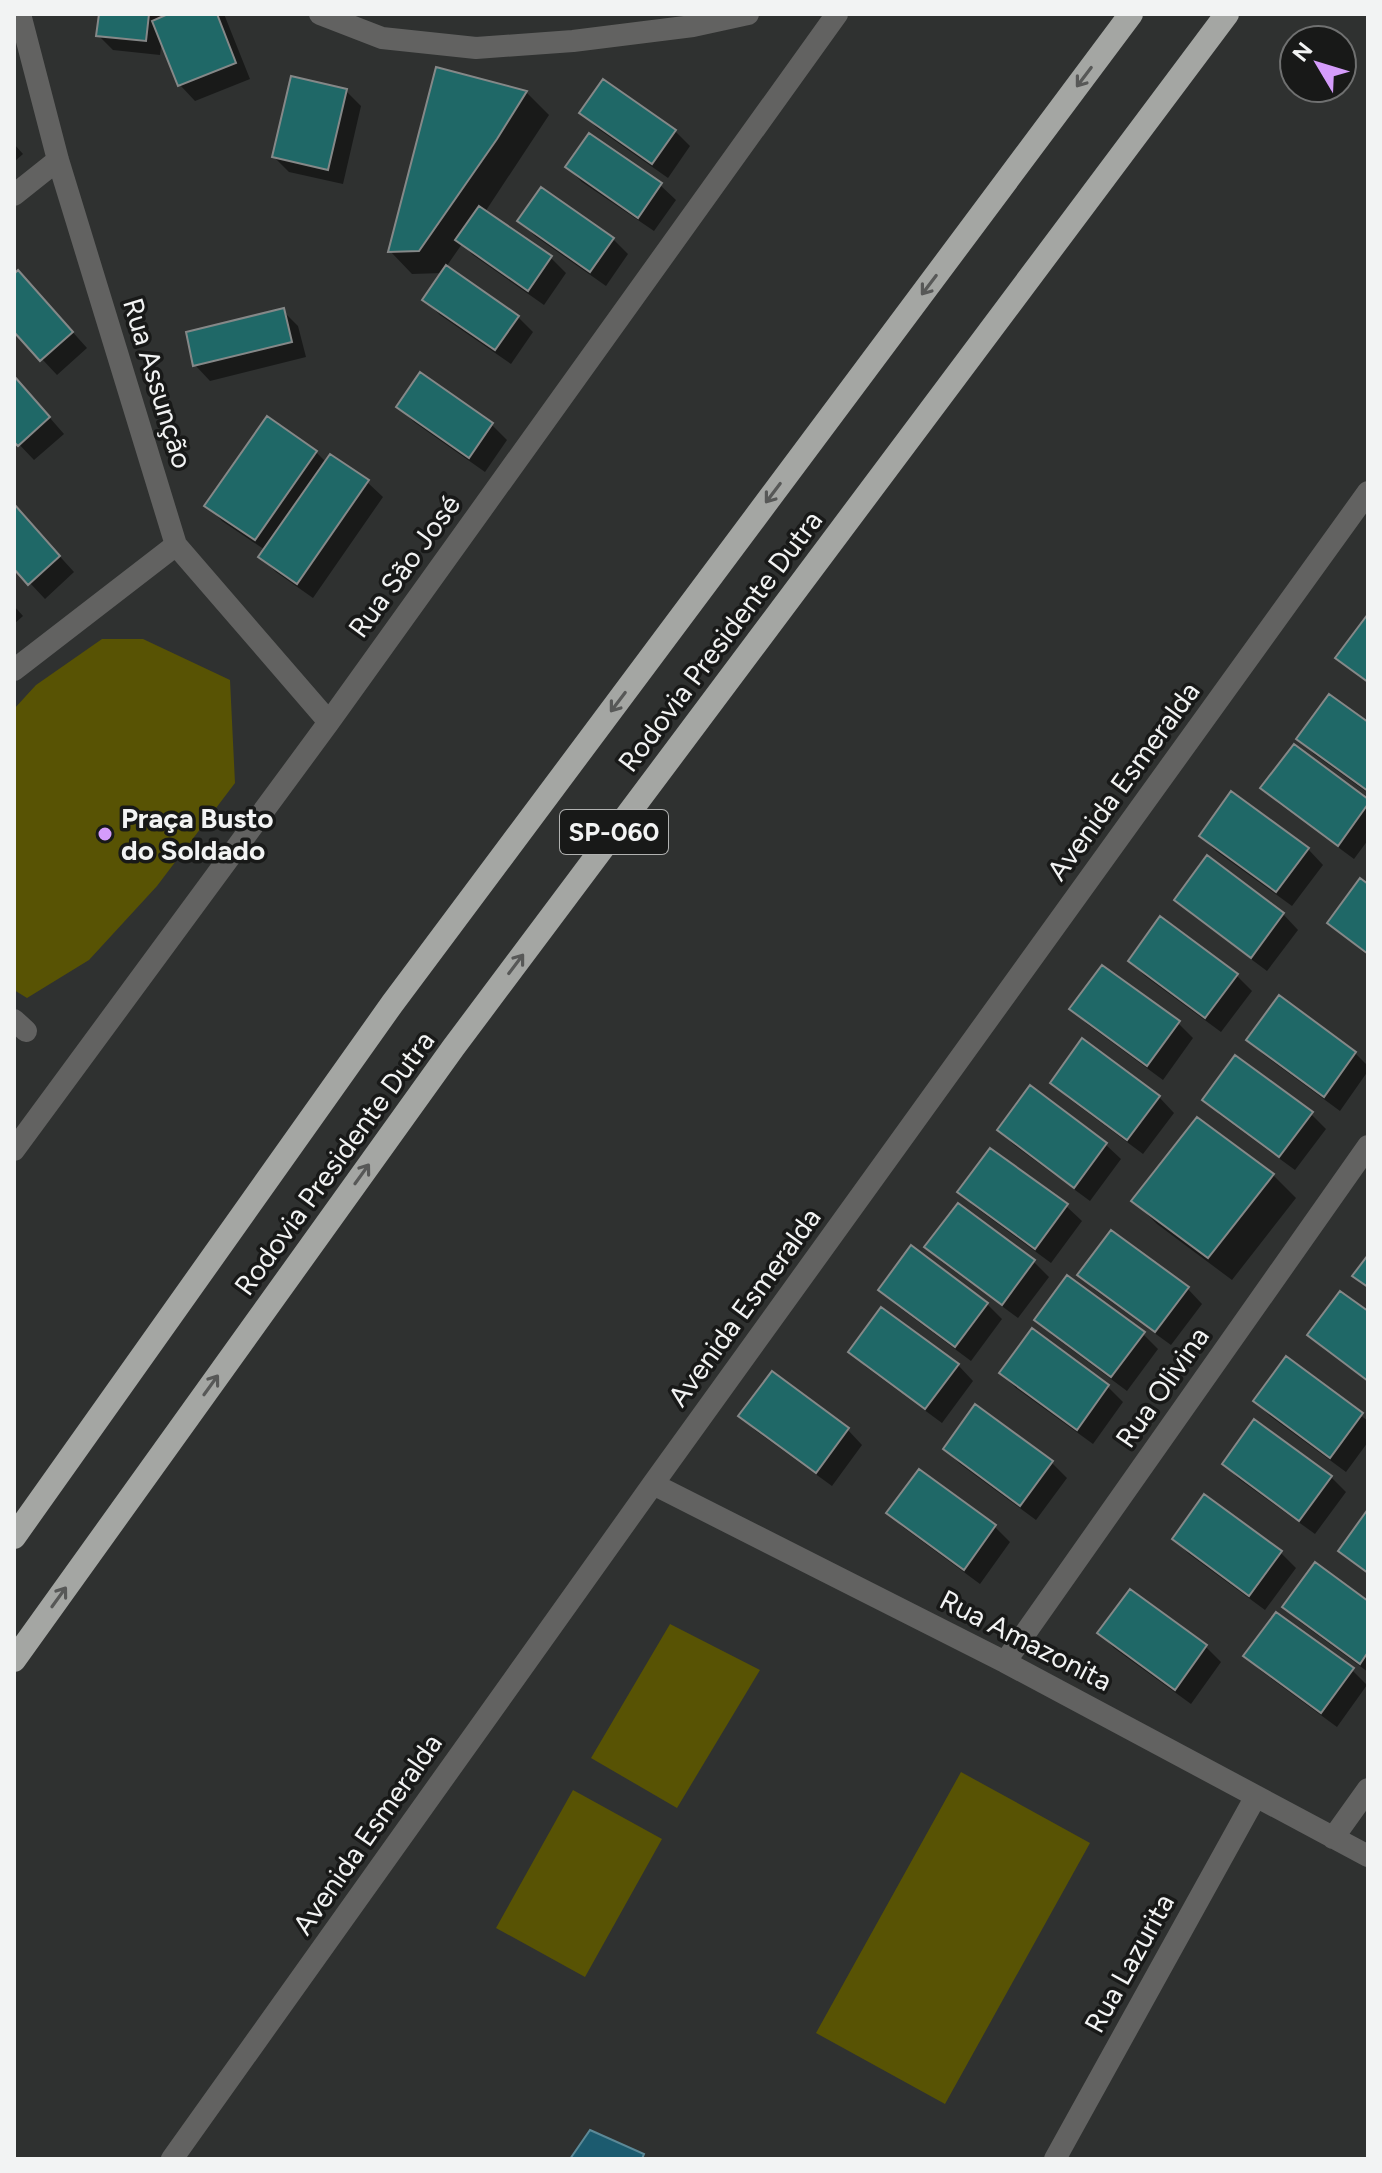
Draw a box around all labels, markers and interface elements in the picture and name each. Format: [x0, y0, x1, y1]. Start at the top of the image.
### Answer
north arrow [1278, 24, 1358, 104]
text: N [1287, 37, 1319, 67]
one-way arrow [1076, 65, 1092, 87]
one-way arrow [920, 274, 937, 295]
street label: Rua Assunção [116, 294, 200, 472]
one-way arrow [765, 482, 782, 504]
street label: Rua São José [341, 488, 467, 644]
street label: Rodovia Presidente Dutra [611, 504, 829, 778]
street label: Avenida Esmeralda [1040, 675, 1206, 887]
one-way arrow [609, 690, 626, 712]
place label: Praça Busto do Soldado [121, 801, 274, 867]
road number: SP-060 [560, 810, 668, 854]
marker: Praça Busto do Soldado [96, 825, 114, 843]
one-way arrow [507, 954, 524, 975]
street label: Rodovia Presidente Dutra [227, 1024, 441, 1302]
one-way arrow [354, 1164, 371, 1185]
street label: Avenida Esmeralda [661, 1201, 827, 1413]
street label: Rua Olivina [1108, 1320, 1216, 1454]
one-way arrow [203, 1375, 219, 1397]
street label: Rua Amazonita [934, 1582, 1118, 1698]
one-way arrow [51, 1586, 68, 1608]
street label: Avenida Esmeralda [285, 1727, 449, 1941]
street label: Rua Lazurita [1077, 1888, 1181, 2038]

